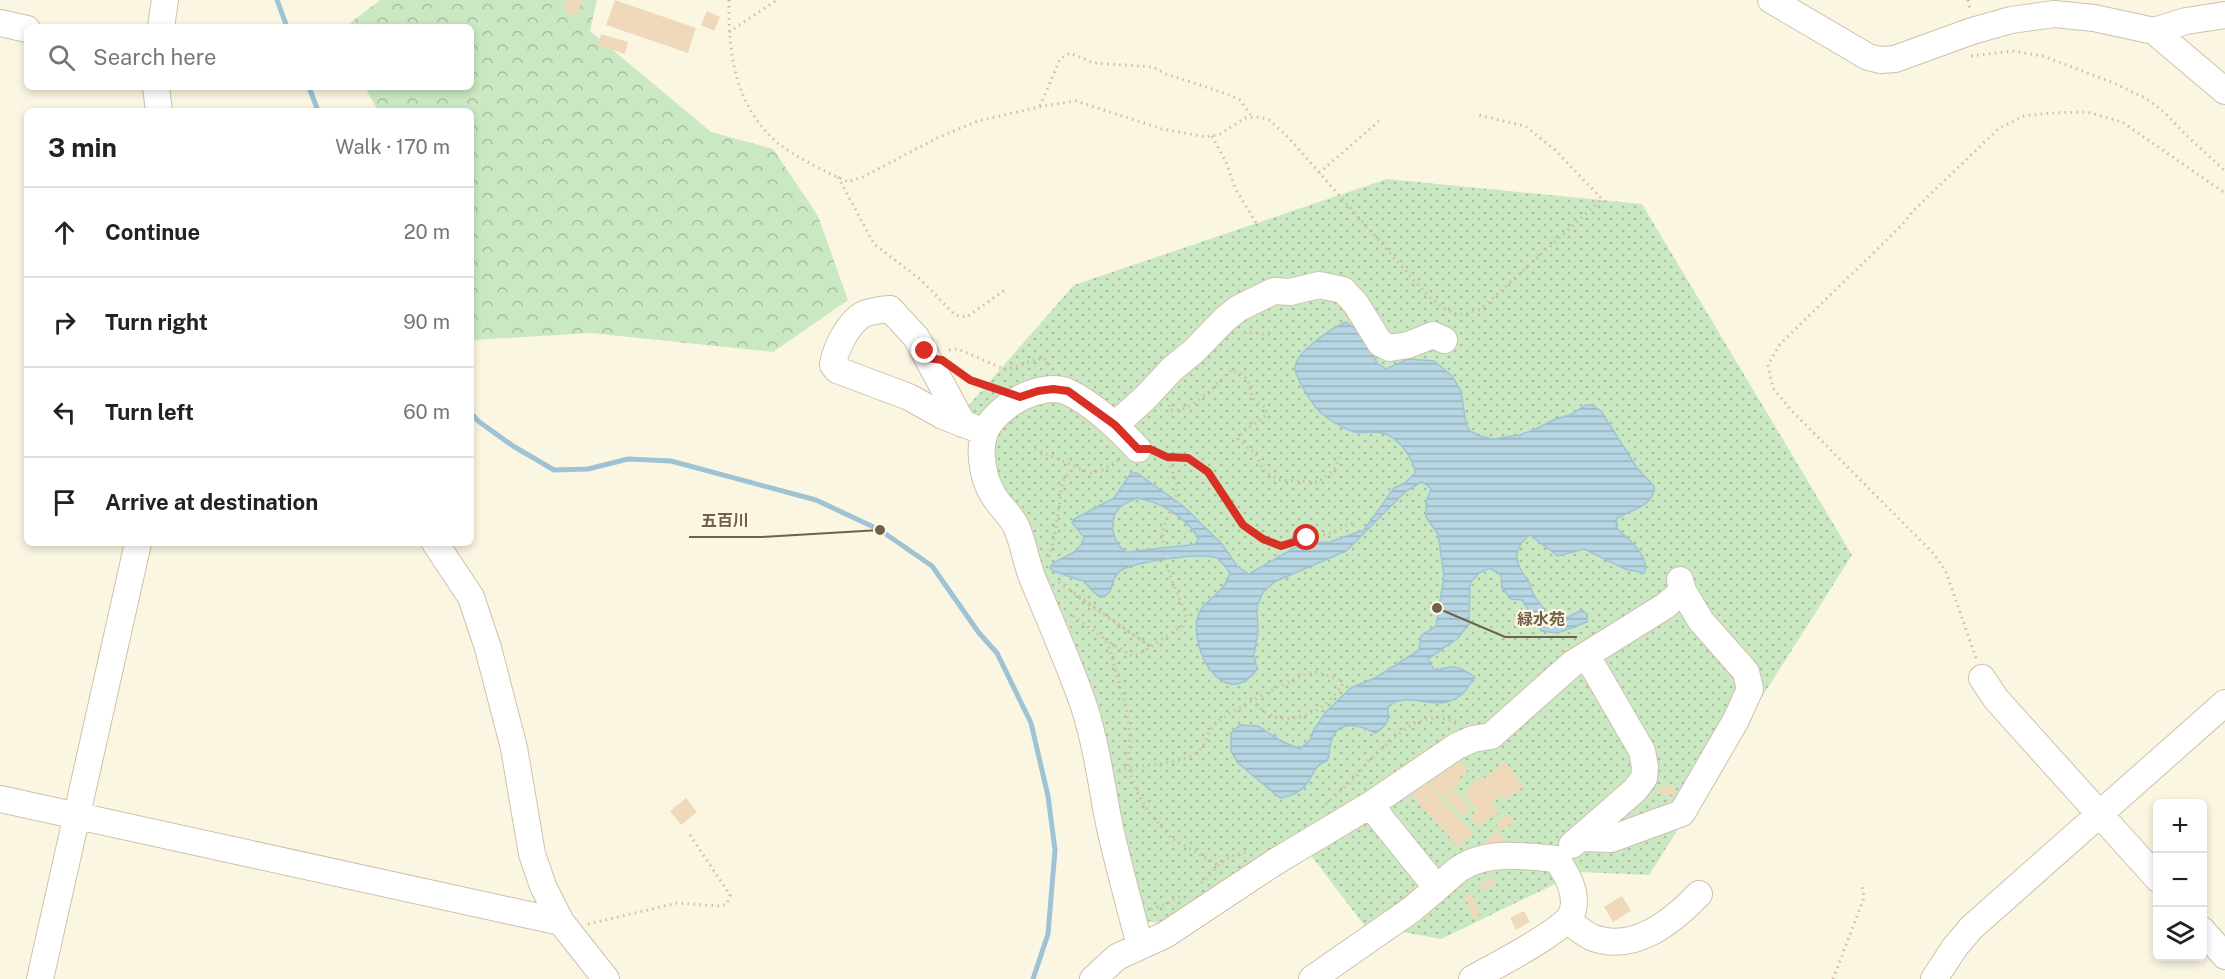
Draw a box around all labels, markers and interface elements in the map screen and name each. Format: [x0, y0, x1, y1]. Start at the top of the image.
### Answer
search box [24, 24, 474, 90]
icon: search [45, 41, 78, 74]
text: Search here [93, 44, 217, 70]
text: 3 min [48, 132, 117, 163]
text: Walk · 170 m [335, 135, 450, 159]
icon: ahead [48, 216, 81, 249]
text: Continue [105, 219, 200, 245]
text: 20 m [404, 220, 450, 244]
icon: right [48, 306, 81, 339]
text: Turn right [105, 309, 208, 335]
text: 90 m [403, 310, 450, 334]
route end [911, 337, 937, 363]
icon: left [48, 396, 81, 429]
text: Turn left [105, 399, 194, 425]
text: 60 m [403, 400, 450, 424]
icon: arrive [48, 486, 81, 519]
text: Arrive at destination [105, 489, 318, 515]
callout: 五百川 [689, 503, 761, 537]
text: 五百川 [701, 511, 749, 530]
route start [1293, 524, 1319, 550]
callout: 緑水苑 [1505, 603, 1577, 637]
text: 緑水苑 [1517, 610, 1565, 629]
map controls [2153, 799, 2207, 961]
button: + [2153, 799, 2207, 853]
button: − [2153, 853, 2207, 907]
button: layers [2153, 907, 2207, 961]

